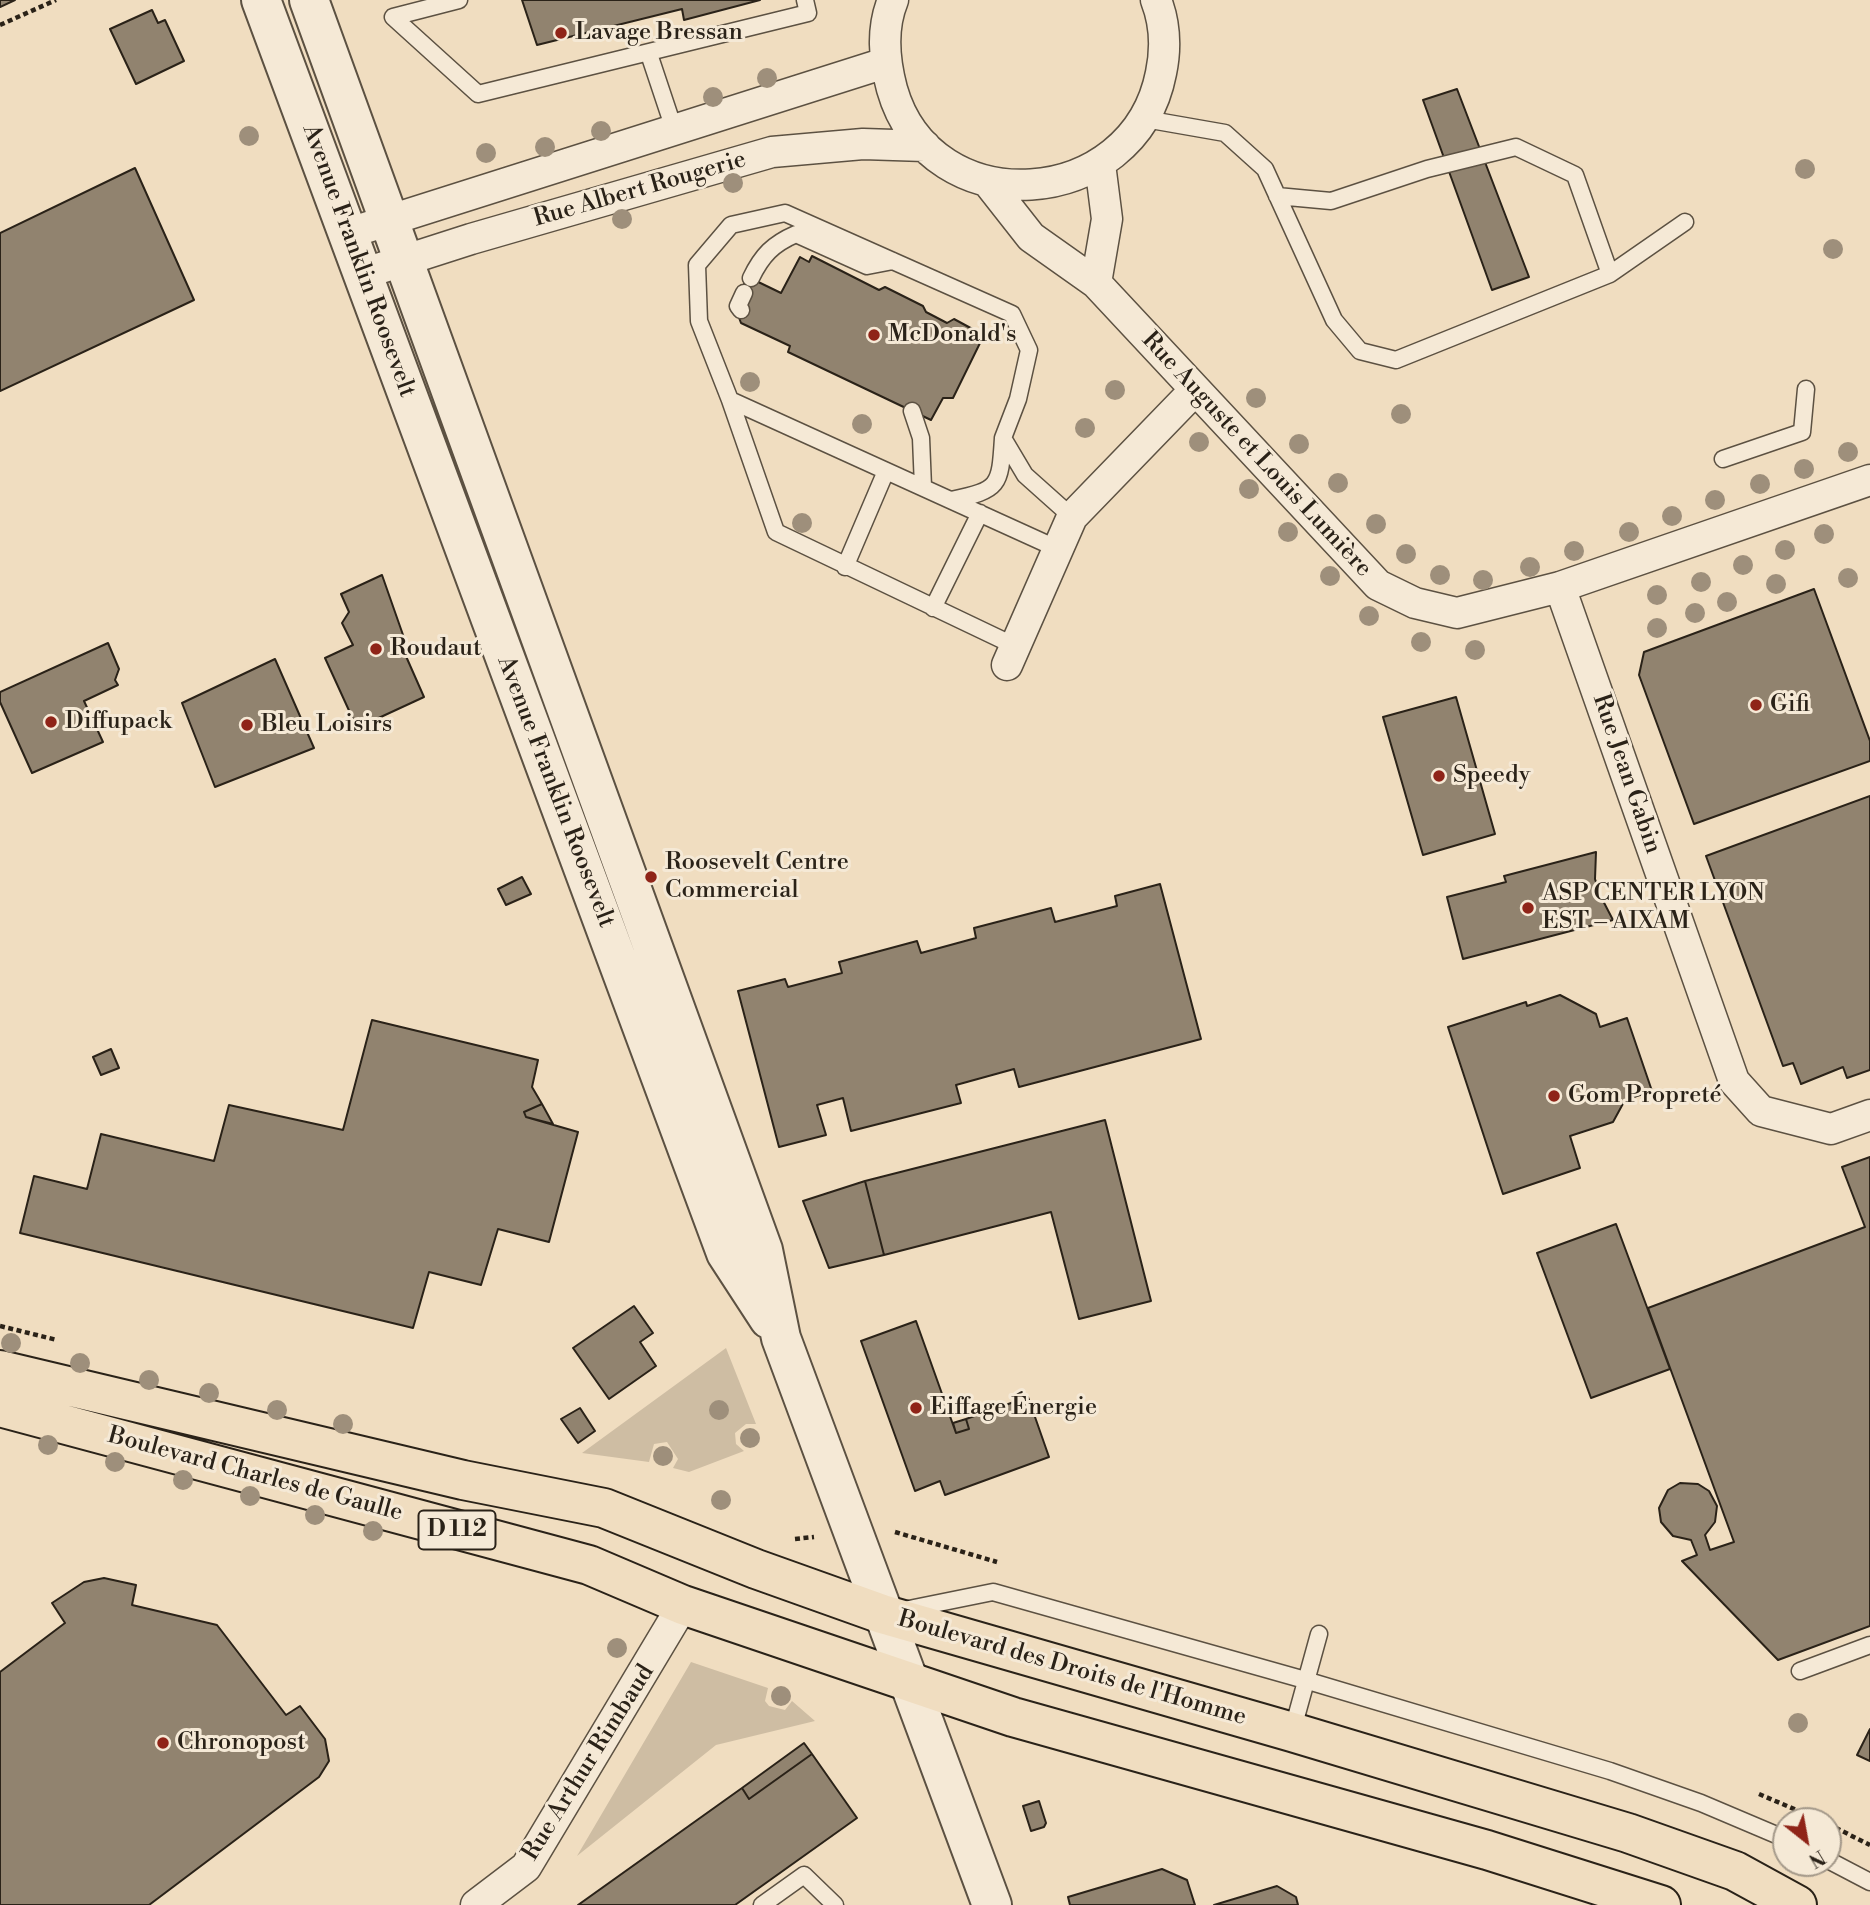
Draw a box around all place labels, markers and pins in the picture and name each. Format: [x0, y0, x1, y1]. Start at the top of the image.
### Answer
place label: Lavage Bressan [575, 19, 743, 47]
marker: Lavage Bressan [553, 25, 569, 41]
place label: McDonald's [888, 321, 1017, 349]
marker: McDonald's [866, 327, 882, 343]
place label: Roudaut [390, 635, 482, 663]
marker: Roudaut [368, 641, 384, 657]
place label: Gifi [1770, 691, 1810, 719]
marker: Gifi [1748, 697, 1764, 713]
place label: Diffupack [65, 708, 171, 736]
place label: Bleu Loisirs [261, 711, 392, 739]
marker: Diffupack [43, 714, 59, 730]
marker: Bleu Loisirs [239, 717, 255, 733]
place label: Speedy [1453, 762, 1530, 790]
marker: Speedy [1431, 768, 1447, 784]
place label: Roosevelt Centre Commercial [665, 849, 849, 905]
marker: Roosevelt Centre Commercial [643, 869, 659, 885]
place label: ASP CENTER LYON EST – AIXAM [1542, 880, 1765, 936]
marker: ASP CENTER LYON EST – AIXAM [1520, 900, 1536, 916]
place label: Gom Propreté [1568, 1082, 1722, 1110]
marker: Gom Propreté [1546, 1088, 1562, 1104]
place label: Eiffage Énergie [930, 1394, 1097, 1422]
marker: Eiffage Énergie [908, 1400, 924, 1416]
place label: Chronopost [177, 1729, 306, 1757]
marker: Chronopost [155, 1735, 171, 1751]

